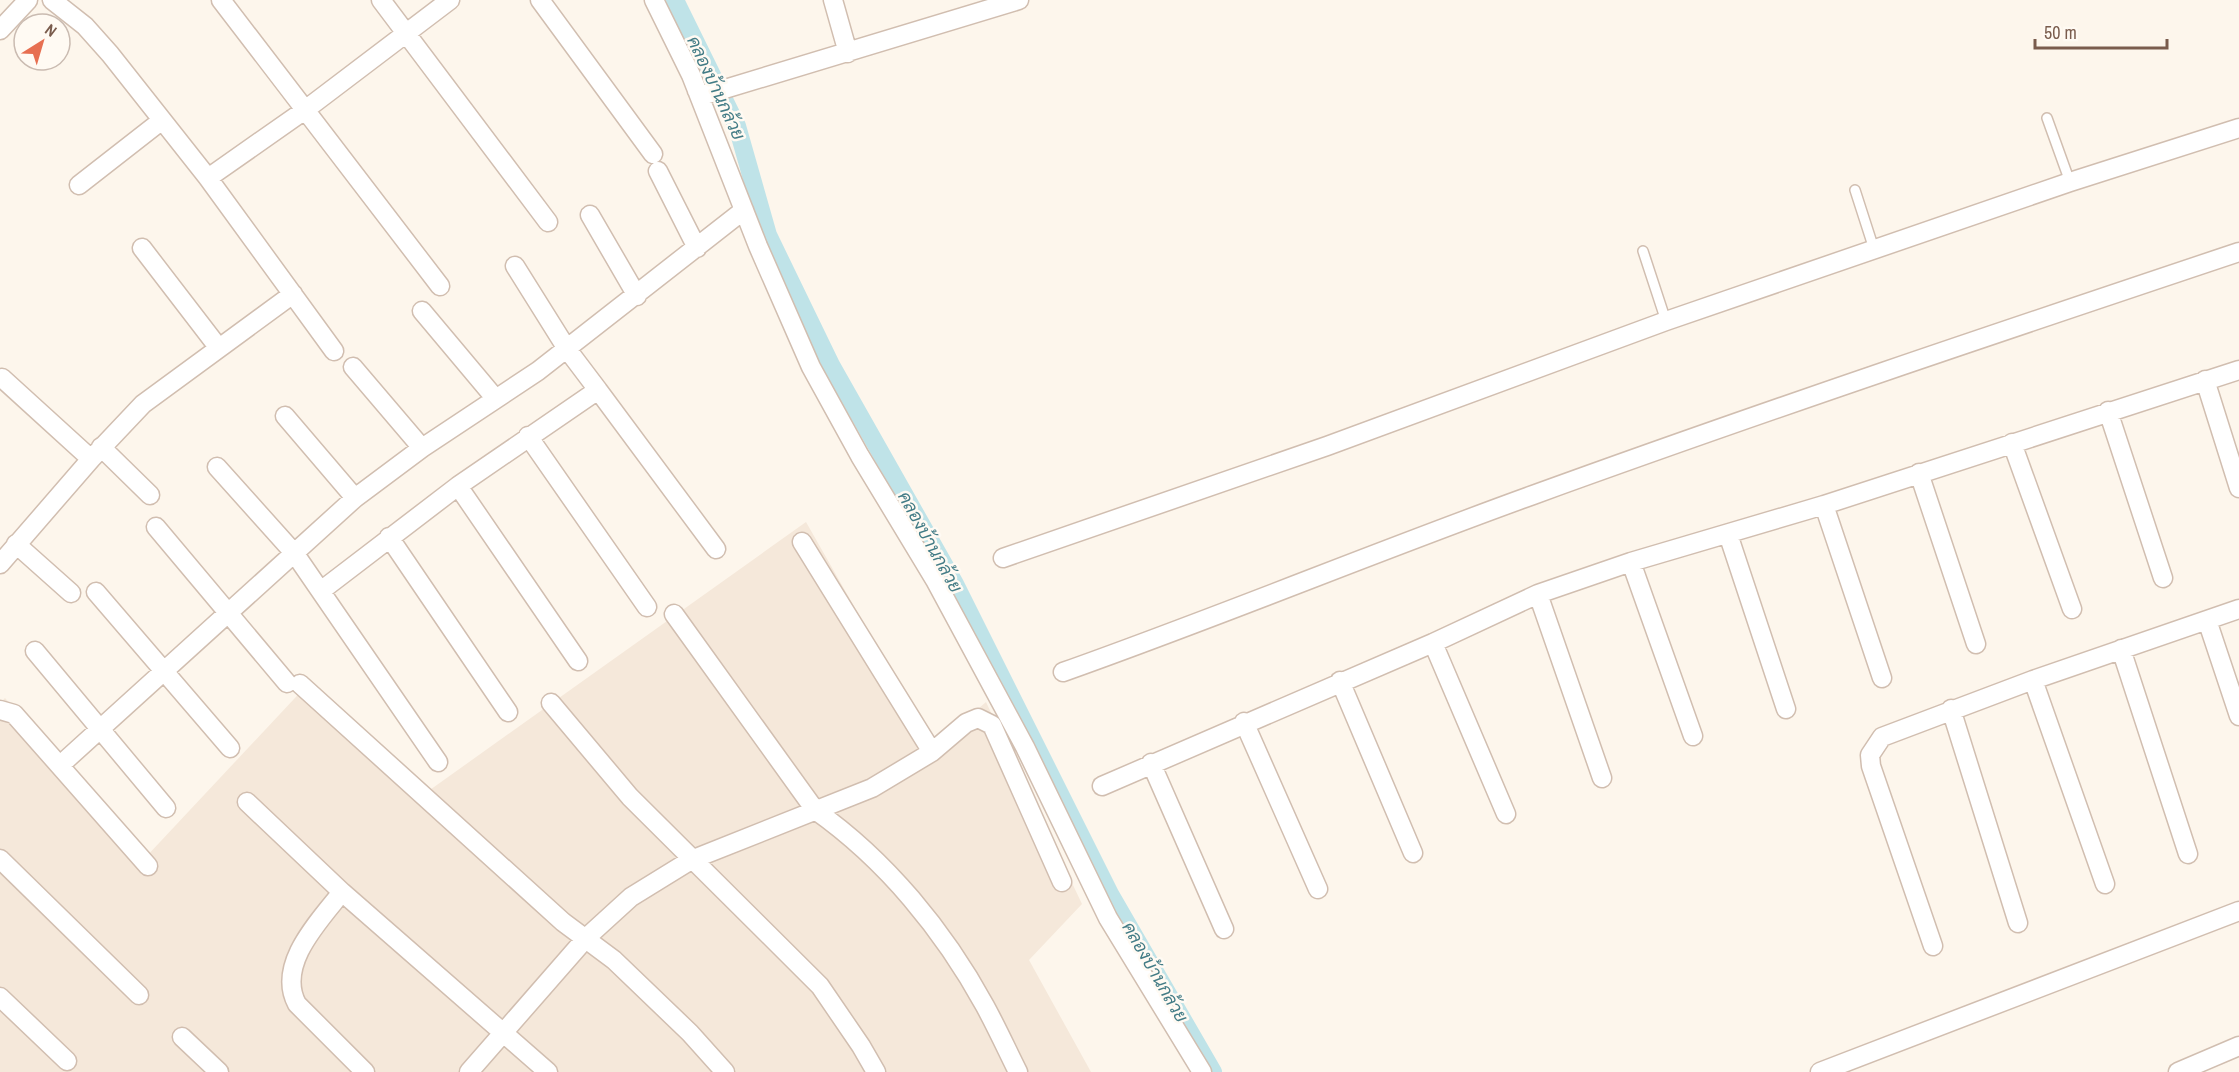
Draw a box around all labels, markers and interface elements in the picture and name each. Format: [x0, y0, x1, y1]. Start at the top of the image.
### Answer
north arrow [12, 12, 72, 72]
scale bar [2035, 12, 2167, 50]
text: N [41, 18, 61, 42]
text: 50 m [2044, 20, 2077, 45]
water label: คลองบ้านกล้วย [681, 32, 751, 144]
water label: คลองบ้านกล้วย [892, 487, 969, 597]
water label: คลองบ้านกล้วย [1117, 917, 1194, 1027]

